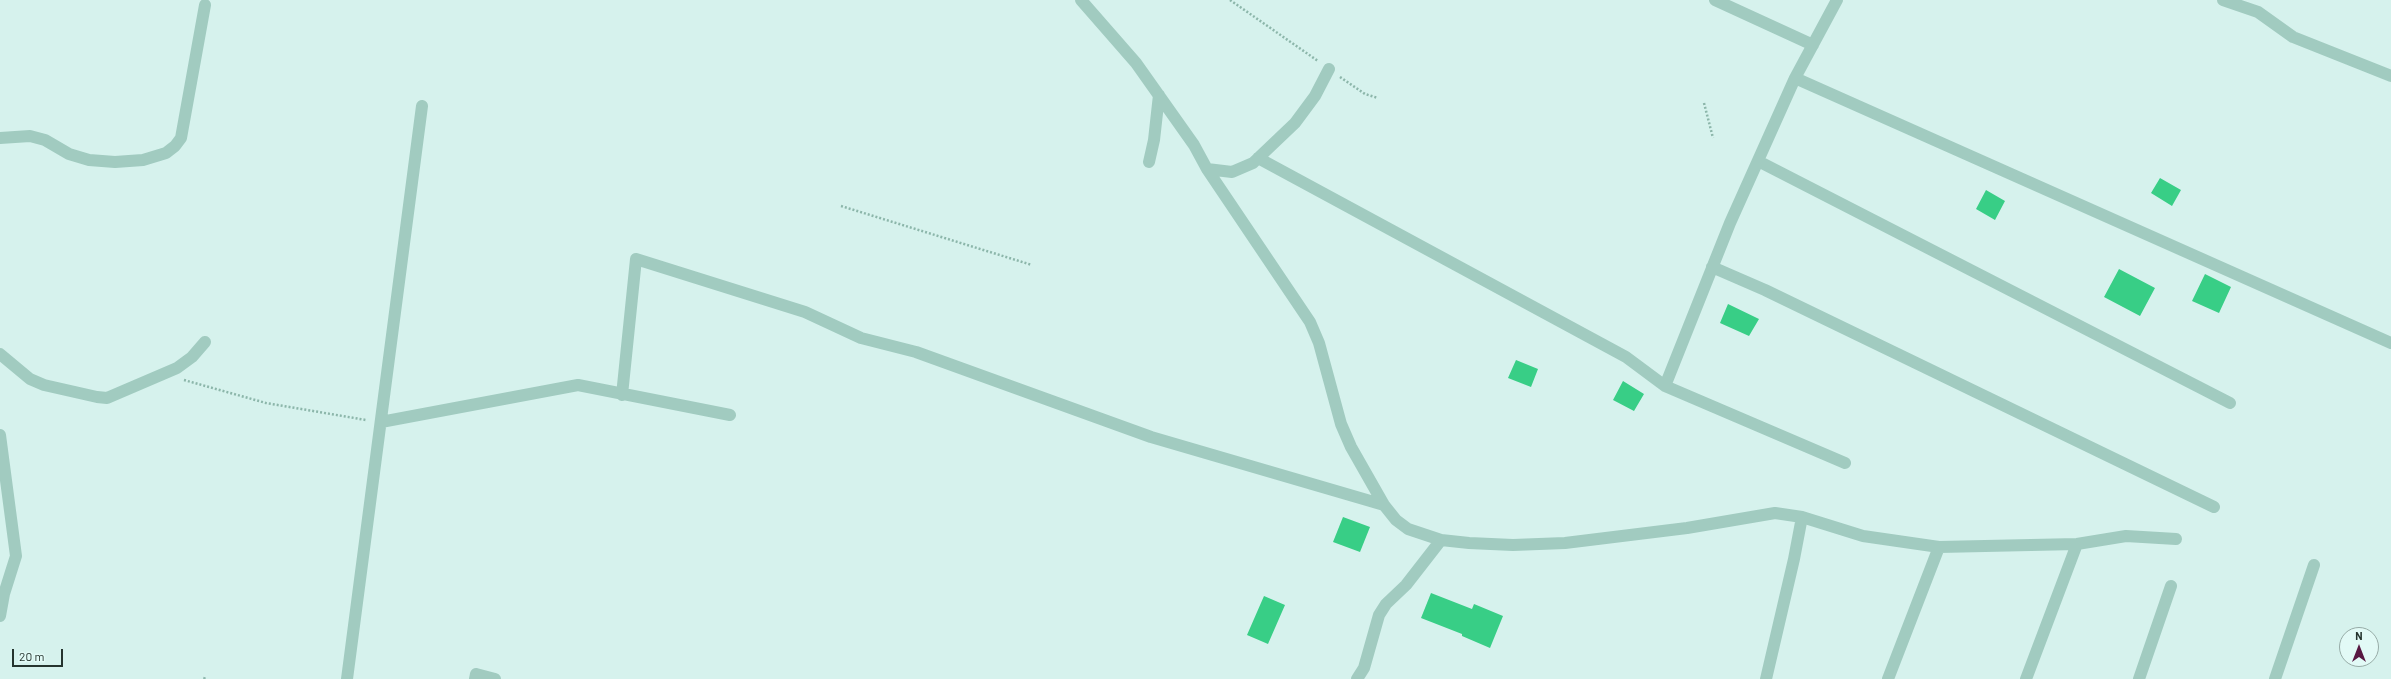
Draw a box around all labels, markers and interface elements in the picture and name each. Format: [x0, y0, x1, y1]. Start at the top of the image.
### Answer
north arrow [2339, 627, 2379, 667]
text: N [2355, 629, 2363, 642]
scale bar [14, 641, 65, 667]
text: 20 m [19, 649, 45, 663]

